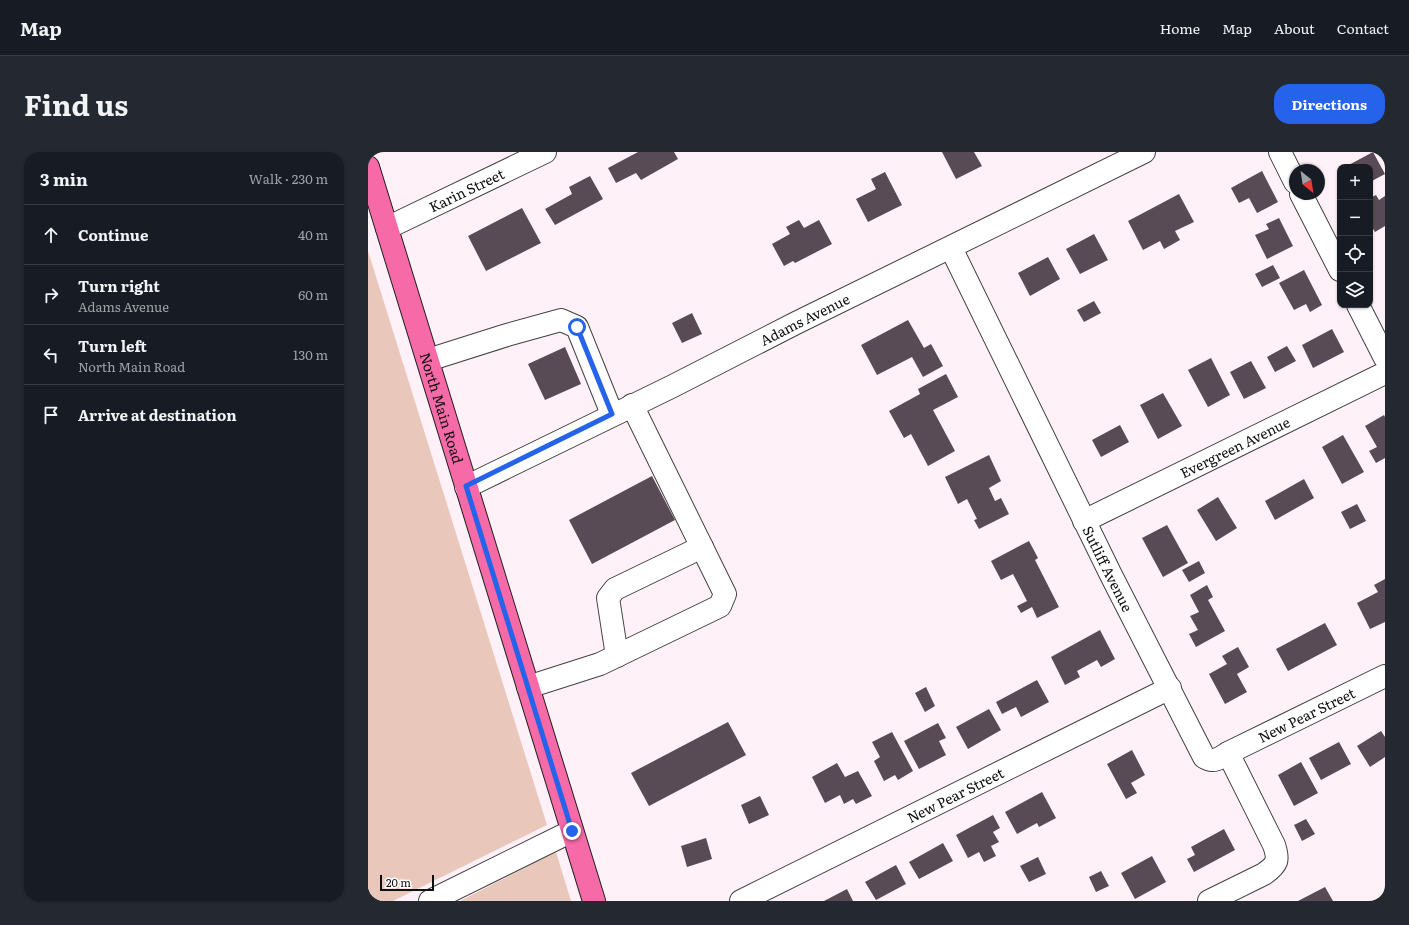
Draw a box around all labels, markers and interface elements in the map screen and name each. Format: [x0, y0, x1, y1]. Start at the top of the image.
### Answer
text: Map [20, 14, 62, 42]
text: Home [1160, 18, 1200, 38]
text: Map [1222, 18, 1252, 38]
text: About [1274, 18, 1315, 38]
text: Contact [1337, 18, 1389, 38]
text: Find us [24, 83, 128, 125]
button: Directions [1274, 84, 1385, 124]
street label: Karin Street [425, 163, 508, 216]
north arrow [1289, 164, 1325, 200]
map controls [1337, 164, 1373, 308]
button: + [1337, 164, 1373, 200]
text: 3 min [40, 166, 88, 191]
text: Walk · 230 m [249, 169, 328, 188]
button: − [1337, 200, 1373, 236]
text: Continue [78, 223, 148, 246]
icon: ahead [40, 224, 62, 246]
text: 40 m [298, 225, 328, 244]
button: locate [1337, 236, 1373, 272]
button: layers [1337, 272, 1373, 308]
text: Turn right [78, 274, 160, 297]
icon: right [40, 284, 62, 306]
text: 60 m [298, 285, 328, 304]
street label: Adams Avenue [756, 288, 853, 350]
text: Adams Avenue [78, 297, 169, 316]
route start [568, 318, 586, 336]
text: Turn left [78, 334, 147, 357]
icon: left [40, 344, 62, 366]
text: 130 m [293, 345, 328, 364]
street label: North Main Road [416, 350, 469, 466]
text: North Main Road [78, 357, 185, 376]
text: Arrive at destination [78, 403, 237, 426]
icon: arrive [40, 404, 62, 426]
street label: Evergreen Avenue [1176, 411, 1293, 482]
street label: Sutliff Avenue [1078, 522, 1138, 615]
street label: New Pear Street [1255, 682, 1358, 747]
street label: New Pear Street [903, 762, 1007, 827]
route end [563, 822, 581, 840]
scale bar [380, 873, 434, 892]
text: 20 m [386, 874, 411, 890]

